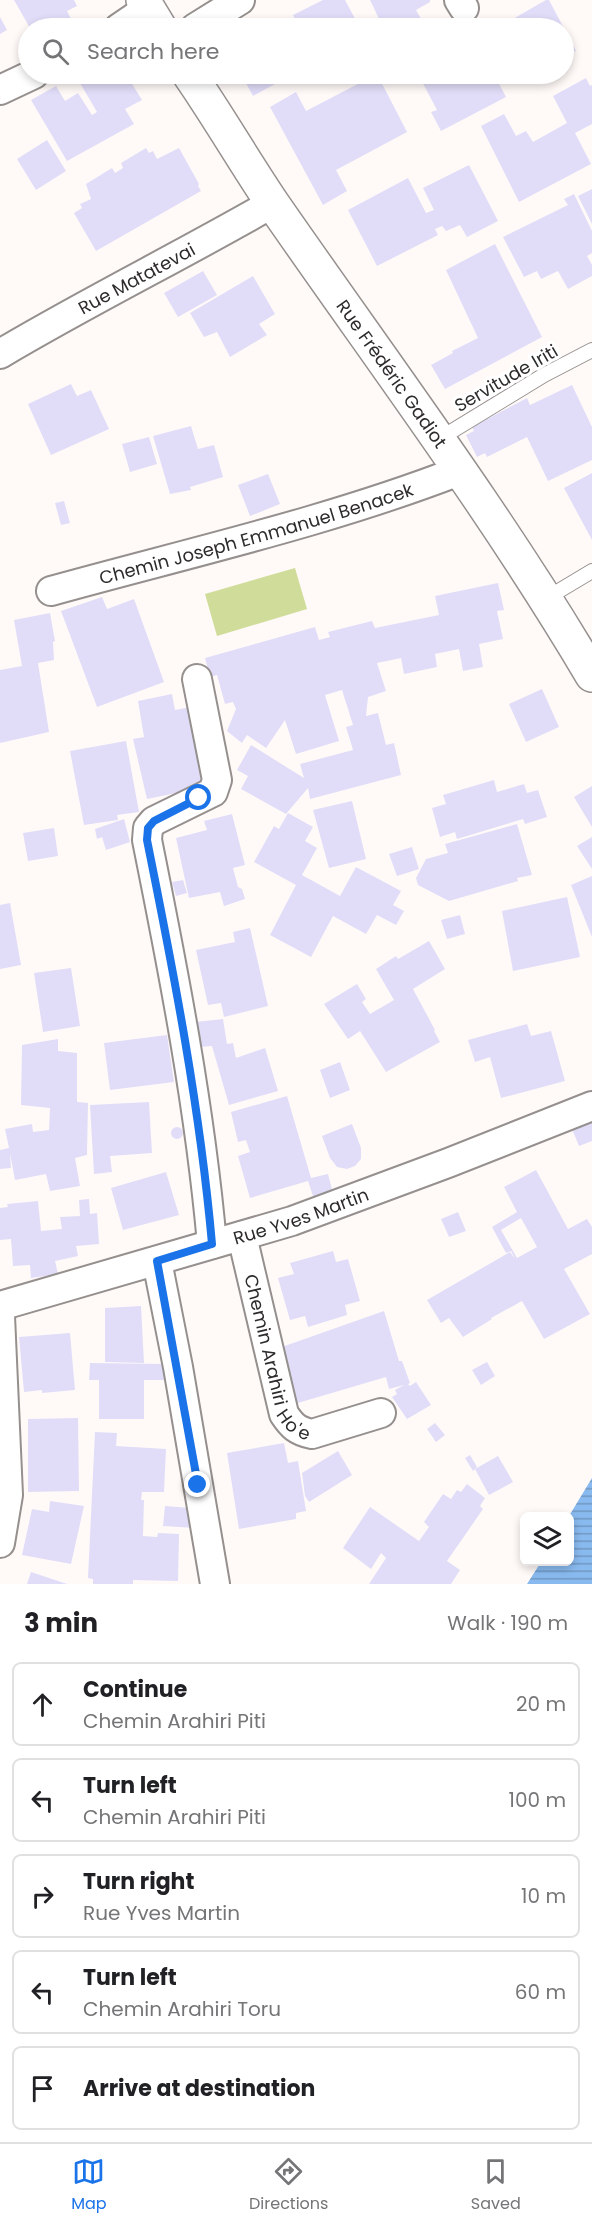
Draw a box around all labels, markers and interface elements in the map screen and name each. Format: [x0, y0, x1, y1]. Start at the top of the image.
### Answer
search box [18, 18, 574, 84]
icon: search [39, 35, 72, 68]
text: Search here [87, 36, 220, 67]
street label: Rue Matatevai [73, 236, 199, 320]
street label: Rue Frédéric Gadiot [331, 294, 453, 453]
street label: Servitude Iriti [450, 338, 562, 418]
street label: Chemin Joseph Emmanuel Benacek [96, 476, 417, 590]
route start [185, 784, 211, 810]
street label: Rue Yves Martin [230, 1181, 372, 1250]
street label: Chemin Arahiri Ho'e [239, 1272, 314, 1446]
route end [184, 1471, 210, 1497]
map controls [520, 1512, 574, 1566]
button: layers [520, 1512, 574, 1566]
text: 3 min [24, 1605, 98, 1641]
text: Walk · 190 m [447, 1609, 568, 1637]
text: Continue [83, 1674, 187, 1705]
icon: ahead [26, 1688, 59, 1721]
text: 20 m [516, 1690, 566, 1718]
text: Chemin Arahiri Piti [83, 1707, 266, 1735]
text: Turn left [83, 1770, 177, 1801]
icon: left [26, 1784, 59, 1817]
text: 100 m [509, 1786, 566, 1814]
text: Chemin Arahiri Piti [83, 1803, 266, 1831]
text: Turn right [83, 1866, 194, 1897]
icon: right [26, 1880, 59, 1913]
text: 10 m [521, 1882, 566, 1910]
text: Rue Yves Martin [83, 1899, 240, 1927]
text: Turn left [83, 1962, 177, 1993]
icon: left [26, 1976, 59, 2009]
text: 60 m [515, 1978, 566, 2006]
text: Chemin Arahiri Toru [83, 1995, 281, 2023]
icon: arrive [26, 2072, 59, 2105]
text: Arrive at destination [83, 2073, 315, 2104]
tab: Map [71, 2155, 107, 2216]
tab: Directions [249, 2155, 328, 2216]
tab: Saved [471, 2155, 521, 2216]

